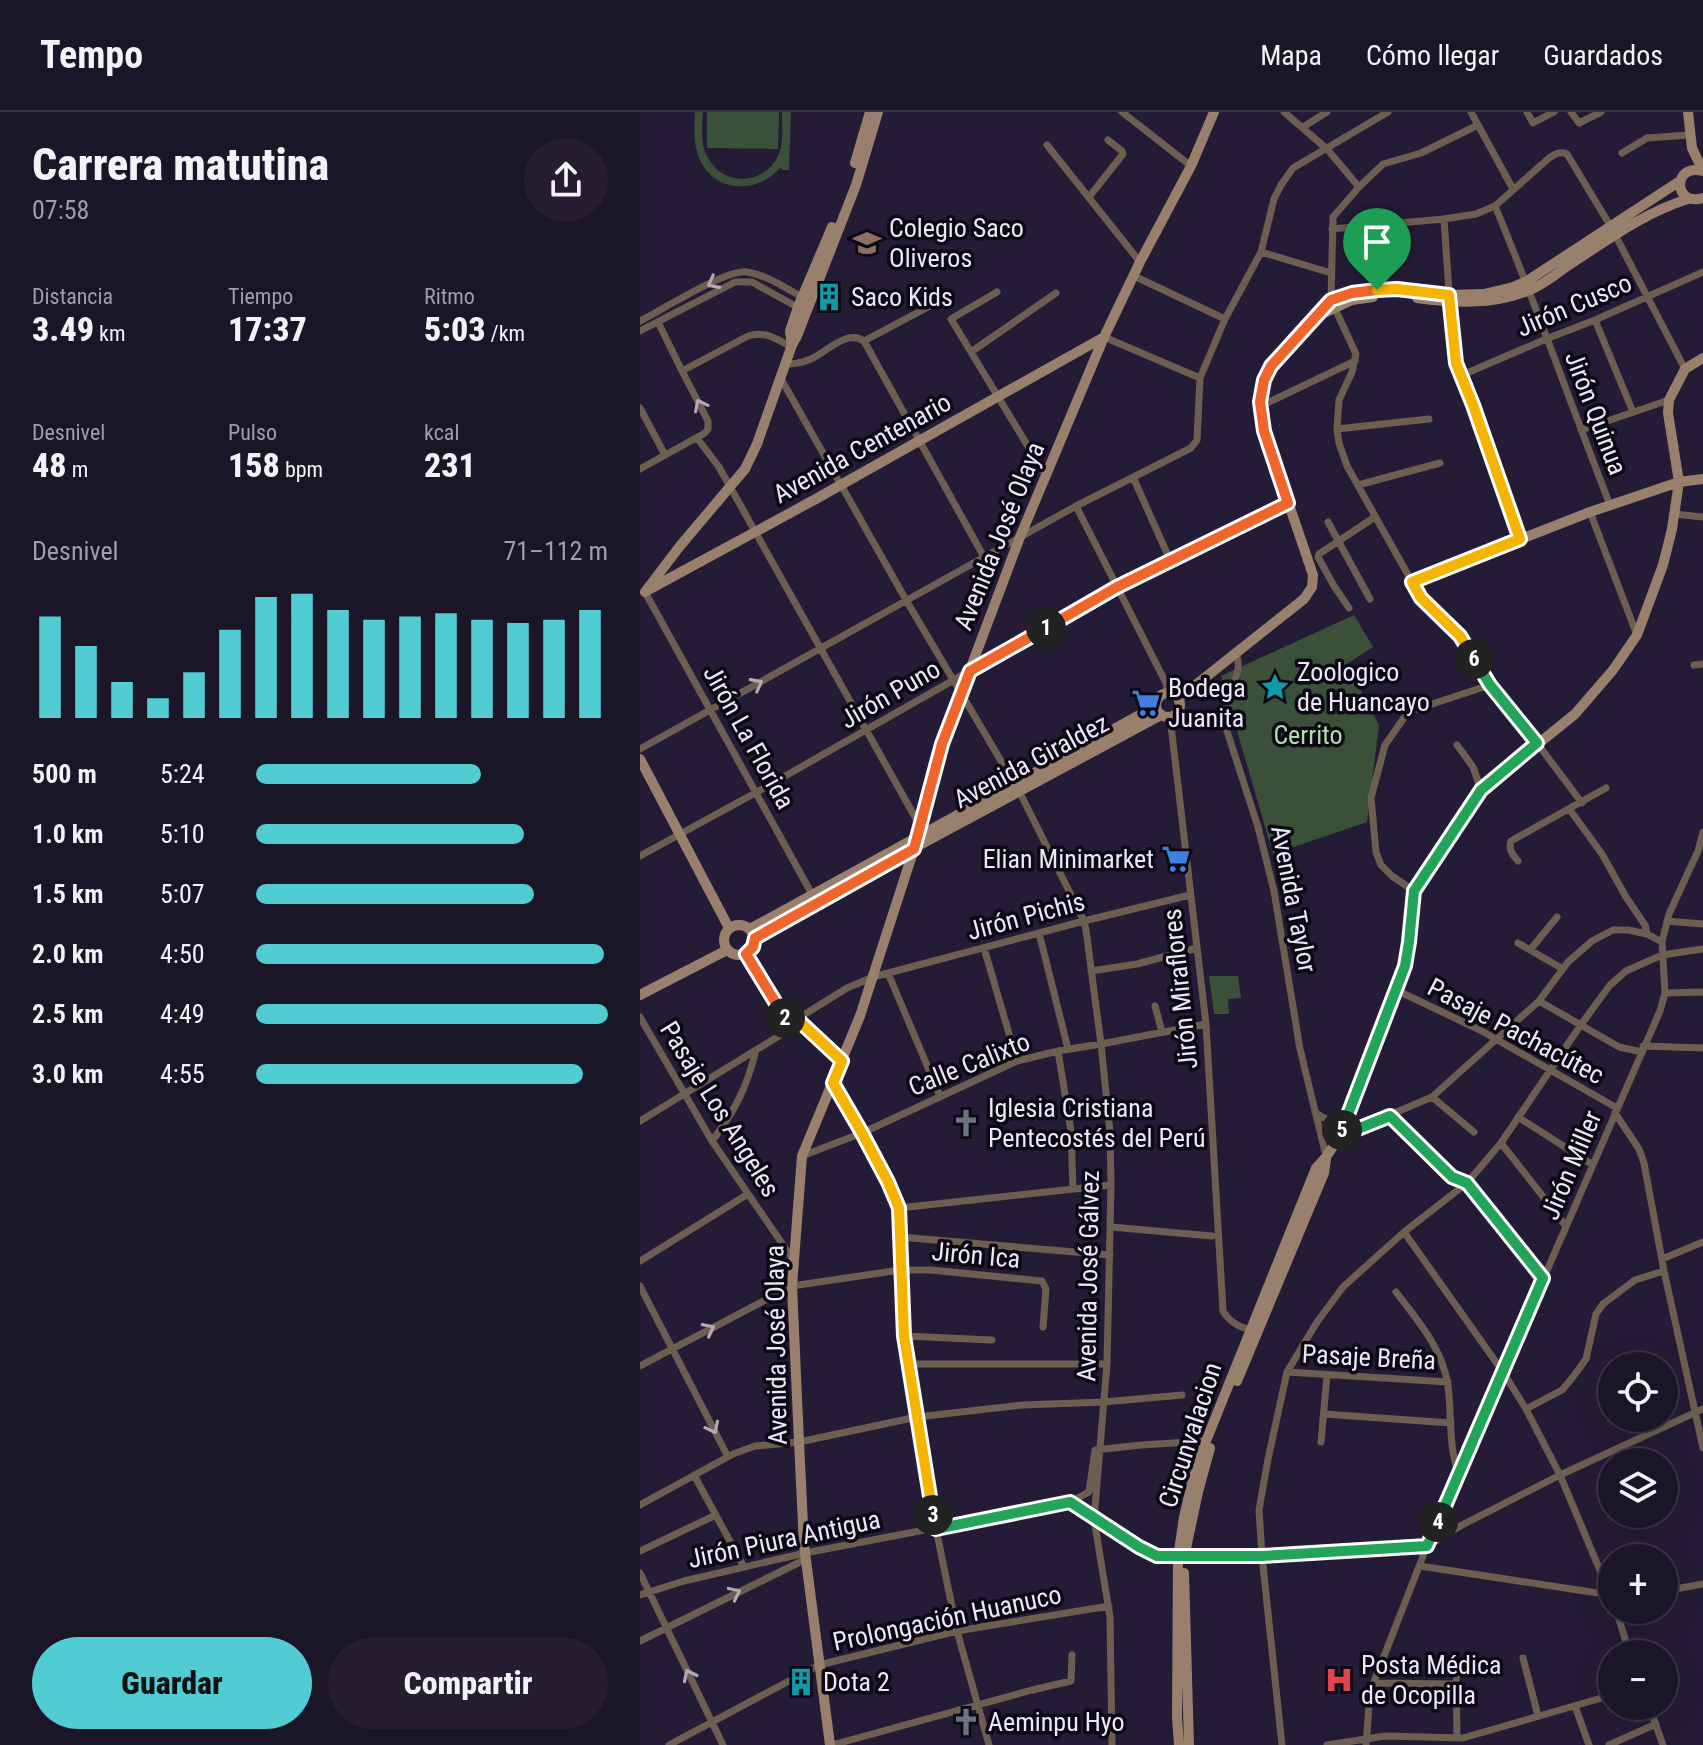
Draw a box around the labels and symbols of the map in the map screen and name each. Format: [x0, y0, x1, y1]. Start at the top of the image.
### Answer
pin [1343, 208, 1411, 290]
place label: Colegio Saco Oliveros [889, 213, 1024, 273]
school or university icon: Colegio Saco Oliveros [852, 228, 882, 258]
street label: Jirón Cusco [1512, 267, 1636, 343]
one-way arrow [706, 273, 721, 288]
building icon: Saco Kids [814, 282, 844, 312]
place label: Saco Kids [851, 282, 953, 312]
street label: Jirón Quinua [1559, 347, 1633, 479]
street label: Avenida Centenario [768, 387, 956, 509]
one-way arrow [694, 398, 709, 413]
street label: Avenida José Olaya [948, 438, 1050, 634]
pin: 1 [1026, 608, 1066, 648]
pin: 6 [1454, 639, 1494, 679]
street label: Jirón Puno [835, 653, 945, 735]
place label: Zoologico de Huancayo [1297, 657, 1430, 717]
street label: Jirón La Florida [697, 660, 801, 814]
place icon: Zoologico de Huancayo [1260, 672, 1290, 702]
place label: Bodega Juanita [1168, 673, 1246, 733]
one-way arrow [749, 678, 763, 693]
supermarket icon: Bodega Juanita [1131, 688, 1161, 718]
street label: Avenida Giraldez [948, 708, 1114, 814]
park label: Cerrito [1273, 720, 1343, 750]
street label: Avenida Taylor [1265, 823, 1323, 975]
place label: Elian Minimarket [983, 844, 1154, 874]
supermarket icon: Elian Minimarket [1161, 844, 1191, 874]
street label: Jirón Pichis [964, 886, 1088, 946]
street label: Jirón Miraflores [1157, 907, 1203, 1071]
street label: Pasaje Pachacútec [1423, 972, 1609, 1090]
pin: 2 [765, 998, 805, 1038]
street label: Pasaje Los Angeles [654, 1016, 786, 1202]
street label: Calle Calixto [904, 1026, 1034, 1102]
place label: Iglesia Cristiana Pentecostés del Perú [988, 1093, 1205, 1153]
street label: Jirón Miller [1535, 1106, 1607, 1224]
church icon: Iglesia Cristiana Pentecostés del Perú [951, 1108, 981, 1138]
pin: 5 [1322, 1110, 1362, 1150]
street label: Avenida José Gálvez [1071, 1170, 1105, 1382]
street label: Jirón Ica [930, 1236, 1022, 1274]
street label: Avenida José Olaya [759, 1245, 793, 1445]
one-way arrow [701, 1324, 716, 1339]
street label: Pasaje Breña [1301, 1339, 1437, 1375]
street label: Circunvalacion [1152, 1359, 1228, 1511]
one-way arrow [704, 1419, 719, 1434]
pin: 3 [913, 1495, 953, 1535]
pin: 4 [1418, 1502, 1458, 1542]
street label: Jirón Piura Antigua [685, 1504, 883, 1574]
street label: Prolongación Huanuco [830, 1579, 1064, 1657]
one-way arrow [726, 1587, 741, 1603]
place label: Posta Médica de Ocopilla [1361, 1650, 1501, 1710]
hospital icon: Posta Médica de Ocopilla [1324, 1665, 1354, 1695]
building icon: Dota 2 [786, 1667, 816, 1697]
place label: Dota 2 [823, 1667, 890, 1697]
one-way arrow [683, 1668, 699, 1683]
church icon: Aeminpu Hyo [951, 1707, 981, 1737]
place label: Aeminpu Hyo [988, 1707, 1125, 1737]

